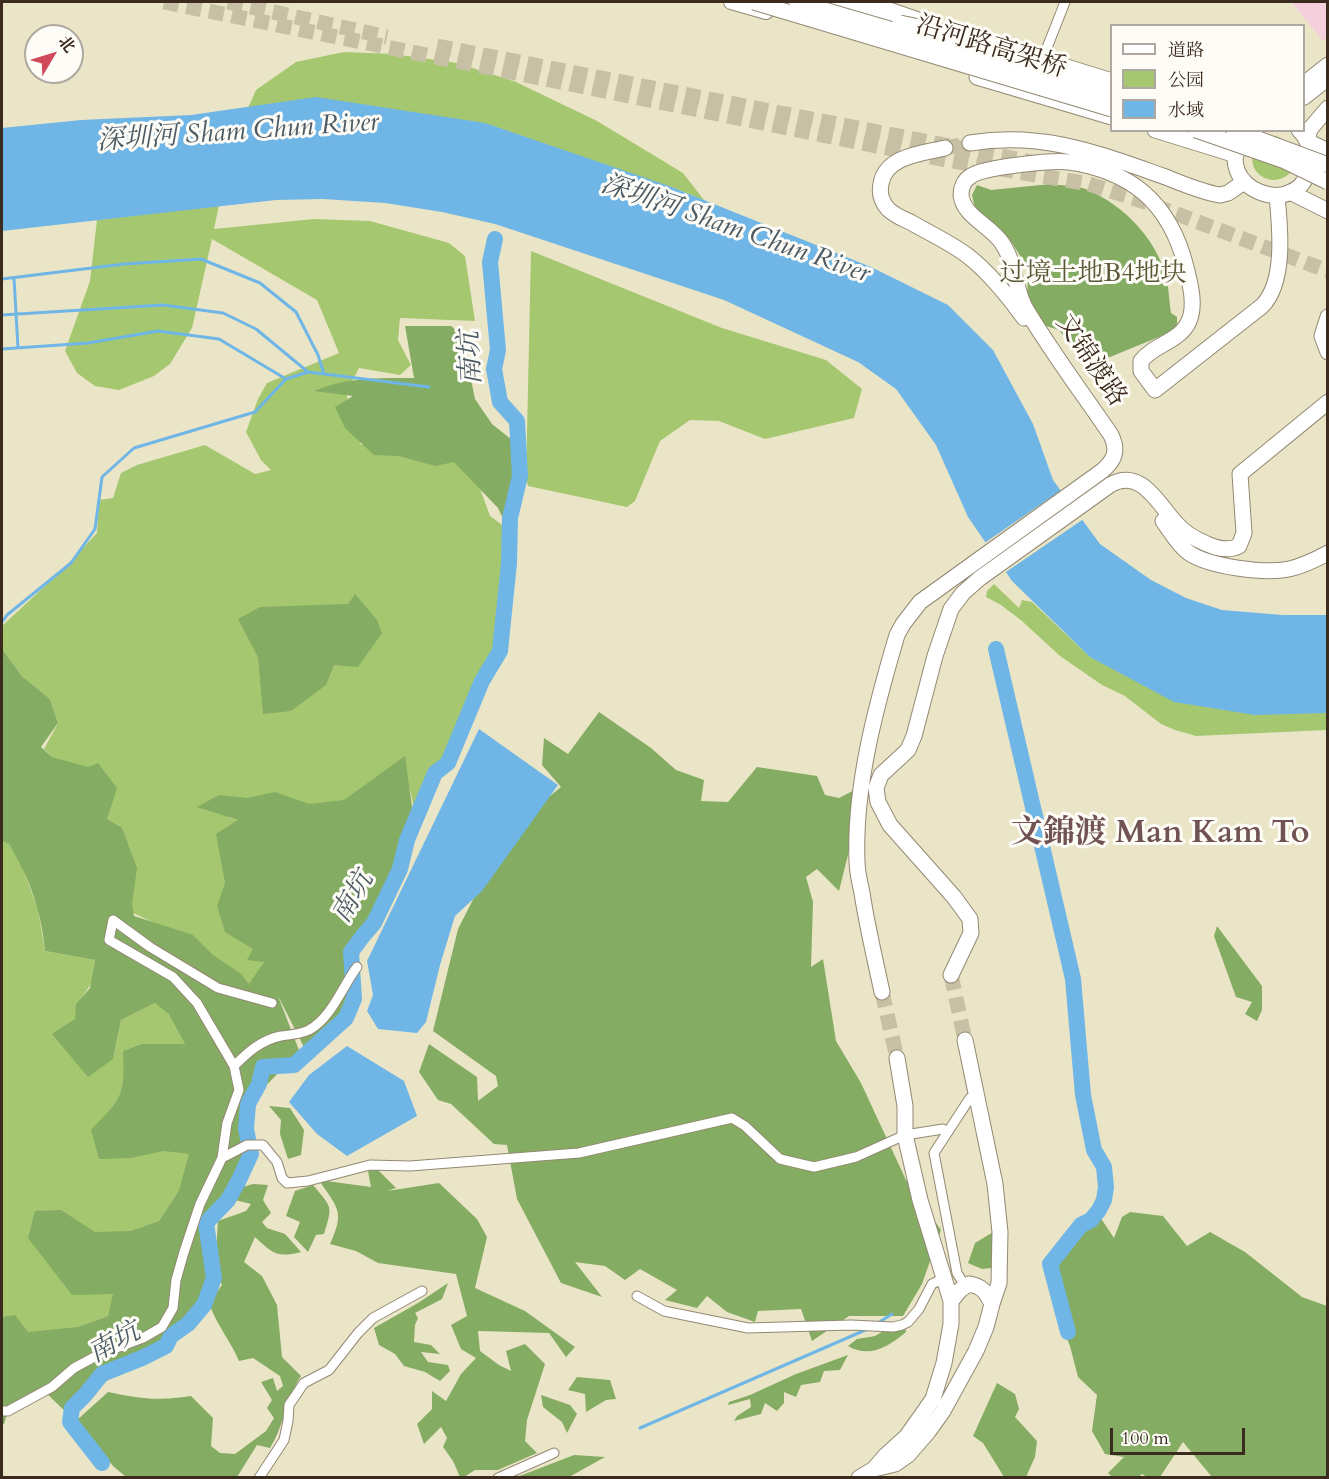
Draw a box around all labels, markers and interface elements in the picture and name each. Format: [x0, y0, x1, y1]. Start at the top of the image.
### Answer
street label: 沿河路高架桥 [912, 10, 1070, 86]
north arrow [24, 24, 84, 84]
legend [1110, 24, 1305, 132]
text: 北 [53, 31, 80, 57]
text: 道路 [1168, 38, 1204, 63]
text: 公园 [1168, 68, 1204, 93]
text: 水域 [1168, 98, 1204, 123]
water label: 深圳河 Sham Chun River [96, 107, 380, 159]
water label: 深圳河 Sham Chun River [596, 169, 874, 291]
park label: 过境土地B4地块 [1000, 259, 1186, 291]
street label: 文锦渡路 [1048, 309, 1132, 413]
water label: 南坑 [454, 330, 490, 386]
district label: 文錦渡 Man Kam To [1011, 816, 1309, 854]
water label: 南坑 [326, 867, 382, 929]
water label: 南坑 [84, 1317, 146, 1371]
scale bar [1113, 1416, 1248, 1454]
text: 100 m [1121, 1426, 1169, 1451]

